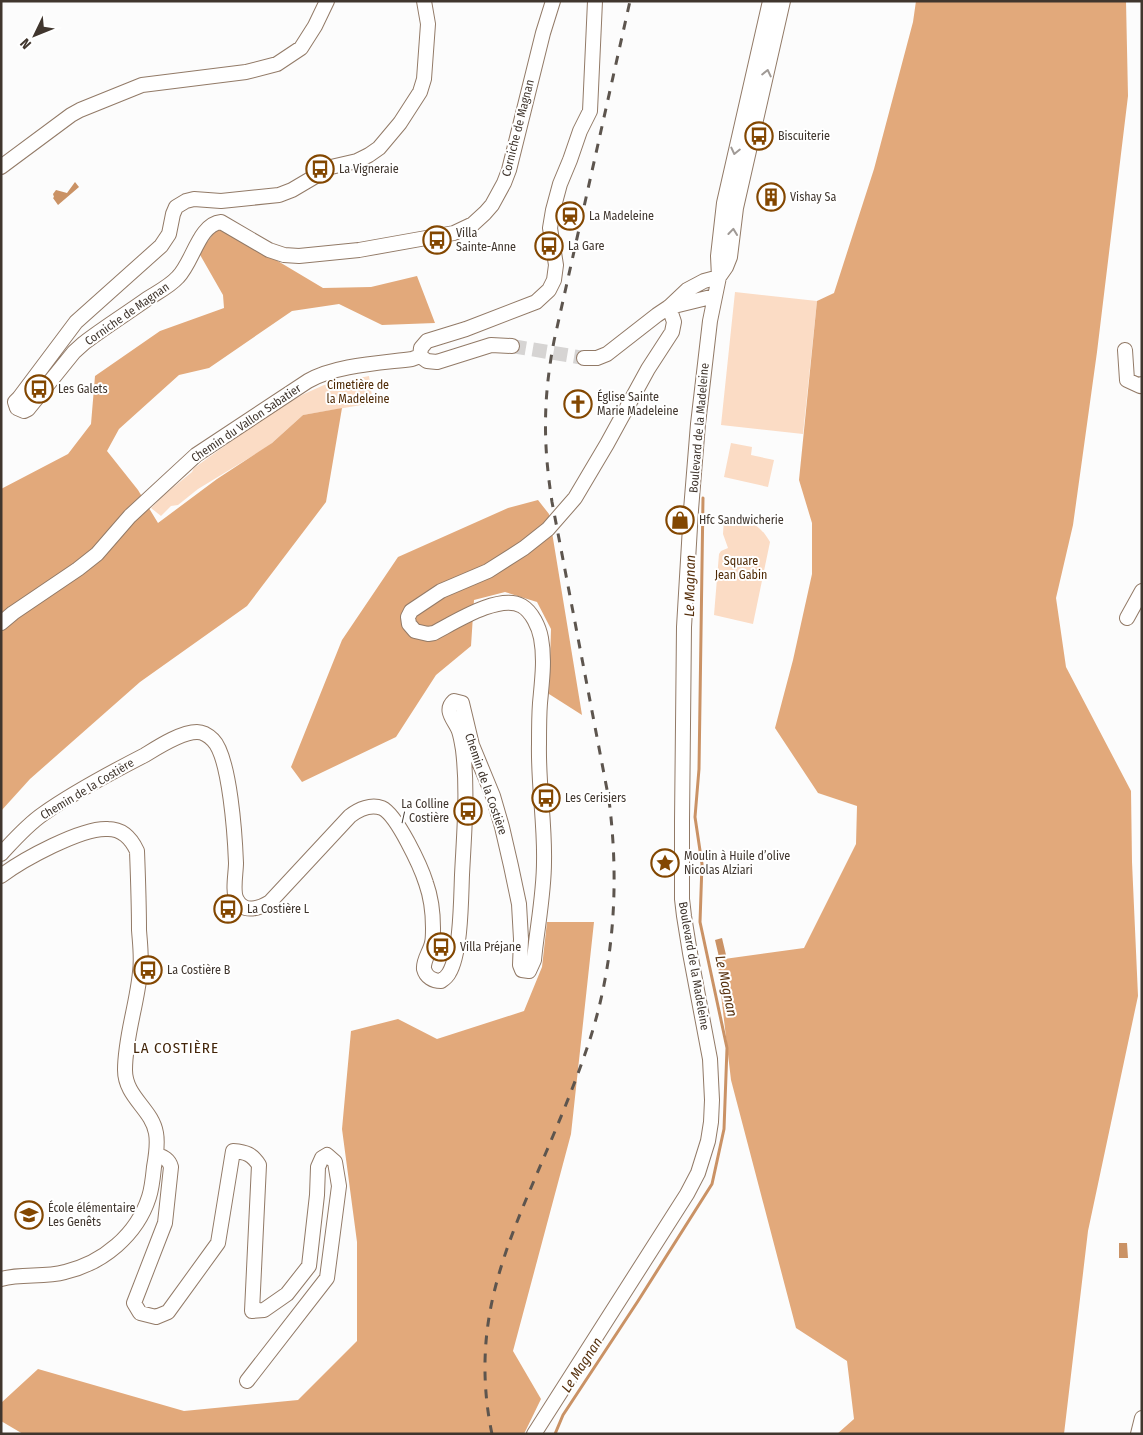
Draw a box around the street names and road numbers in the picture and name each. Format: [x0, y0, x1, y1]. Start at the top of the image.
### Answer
street label: Corniche de Magnan [499, 78, 537, 178]
street label: Corniche de Magnan [82, 280, 172, 348]
street label: Boulevard de la Madeleine [686, 362, 712, 494]
street label: Chemin du Vallon Sabatier [188, 381, 304, 465]
street label: Chemin de la Costière [462, 731, 510, 837]
street label: Chemin de la Costière [38, 756, 136, 822]
street label: Boulevard de la Madeleine [676, 901, 712, 1031]

